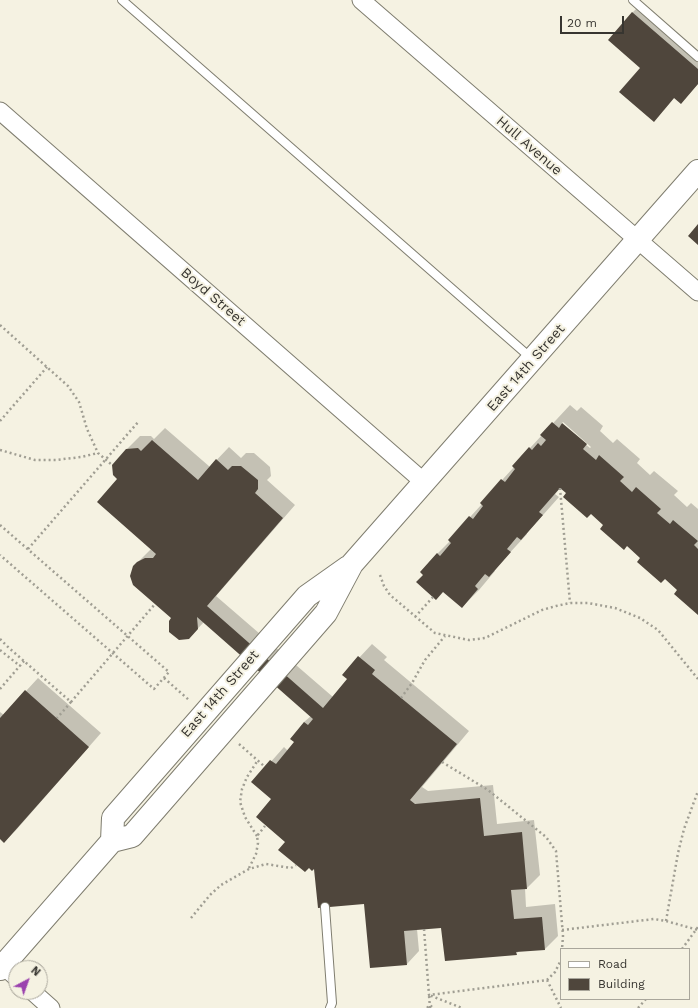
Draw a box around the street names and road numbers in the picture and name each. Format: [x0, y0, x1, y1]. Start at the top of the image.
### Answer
street label: Hull Avenue [493, 113, 565, 179]
street label: Boyd Street [177, 264, 249, 330]
street label: East 14th Street [483, 321, 569, 415]
street label: East 14th Street [177, 647, 263, 741]

